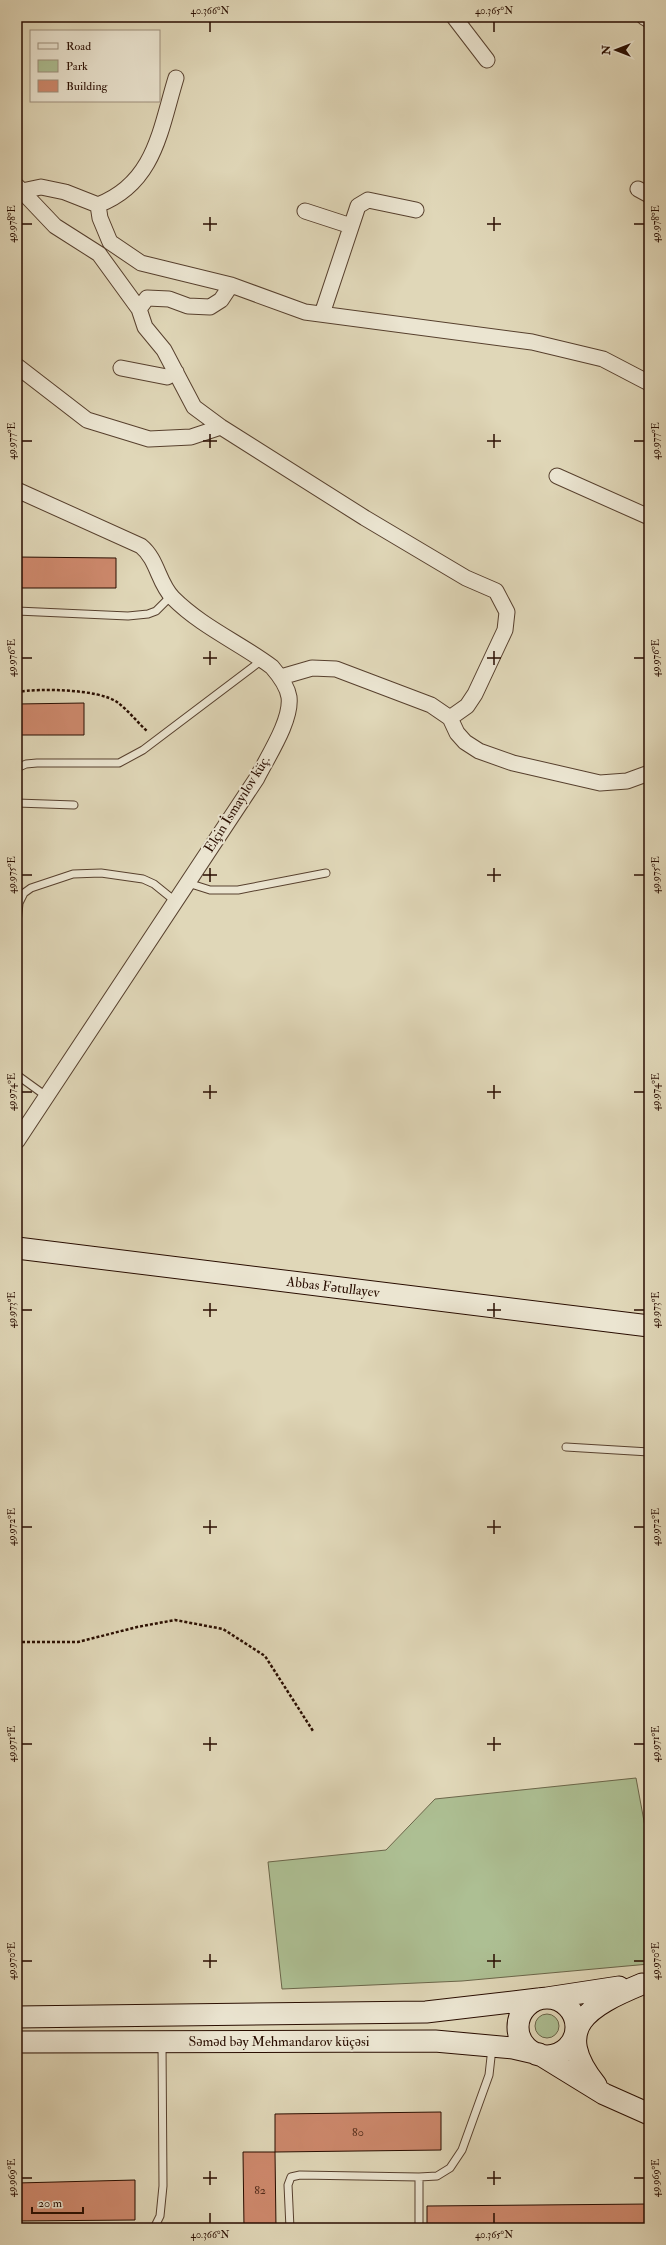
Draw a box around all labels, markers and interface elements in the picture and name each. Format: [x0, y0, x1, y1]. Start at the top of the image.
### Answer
text: 40.366°N [191, 5, 229, 17]
text: 40.365°N [475, 5, 513, 17]
legend [30, 30, 160, 102]
north arrow [596, 30, 636, 70]
text: Road [66, 39, 91, 54]
text: N [600, 44, 613, 56]
text: Park [66, 59, 88, 74]
text: Building [66, 79, 109, 94]
text: 49.978°E [6, 205, 18, 243]
text: 49.978°E [650, 205, 662, 243]
text: 49.977°E [6, 422, 18, 460]
text: 49.977°E [650, 422, 662, 460]
text: 49.976°E [6, 639, 18, 677]
text: 49.976°E [650, 639, 662, 677]
street label: Elçin İsmayılov küç. [200, 752, 275, 856]
text: 49.975°E [6, 856, 18, 894]
text: 49.975°E [650, 856, 662, 894]
text: 49.974°E [6, 1073, 18, 1111]
text: 49.974°E [650, 1073, 662, 1111]
street label: Abbas Fətullayev [284, 1273, 381, 1302]
text: 49.973°E [6, 1292, 18, 1328]
text: 49.973°E [650, 1292, 662, 1328]
text: 49.972°E [6, 1508, 18, 1546]
text: 49.972°E [650, 1508, 662, 1546]
text: 49.971°E [6, 1726, 18, 1762]
text: 49.971°E [650, 1726, 662, 1762]
text: 49.970°E [6, 1942, 18, 1980]
text: 49.970°E [650, 1942, 662, 1980]
street label: Səməd bəy Mehmandarov küçəsi [188, 2033, 370, 2051]
house number: 80 [352, 2125, 364, 2140]
text: 49.969°E [6, 2159, 18, 2197]
text: 49.969°E [650, 2159, 662, 2197]
house number: 82 [254, 2183, 266, 2198]
scale bar [32, 2189, 83, 2215]
text: 20 m [38, 2196, 63, 2211]
text: 40.366°N [191, 2229, 229, 2241]
text: 40.365°N [475, 2229, 513, 2241]

